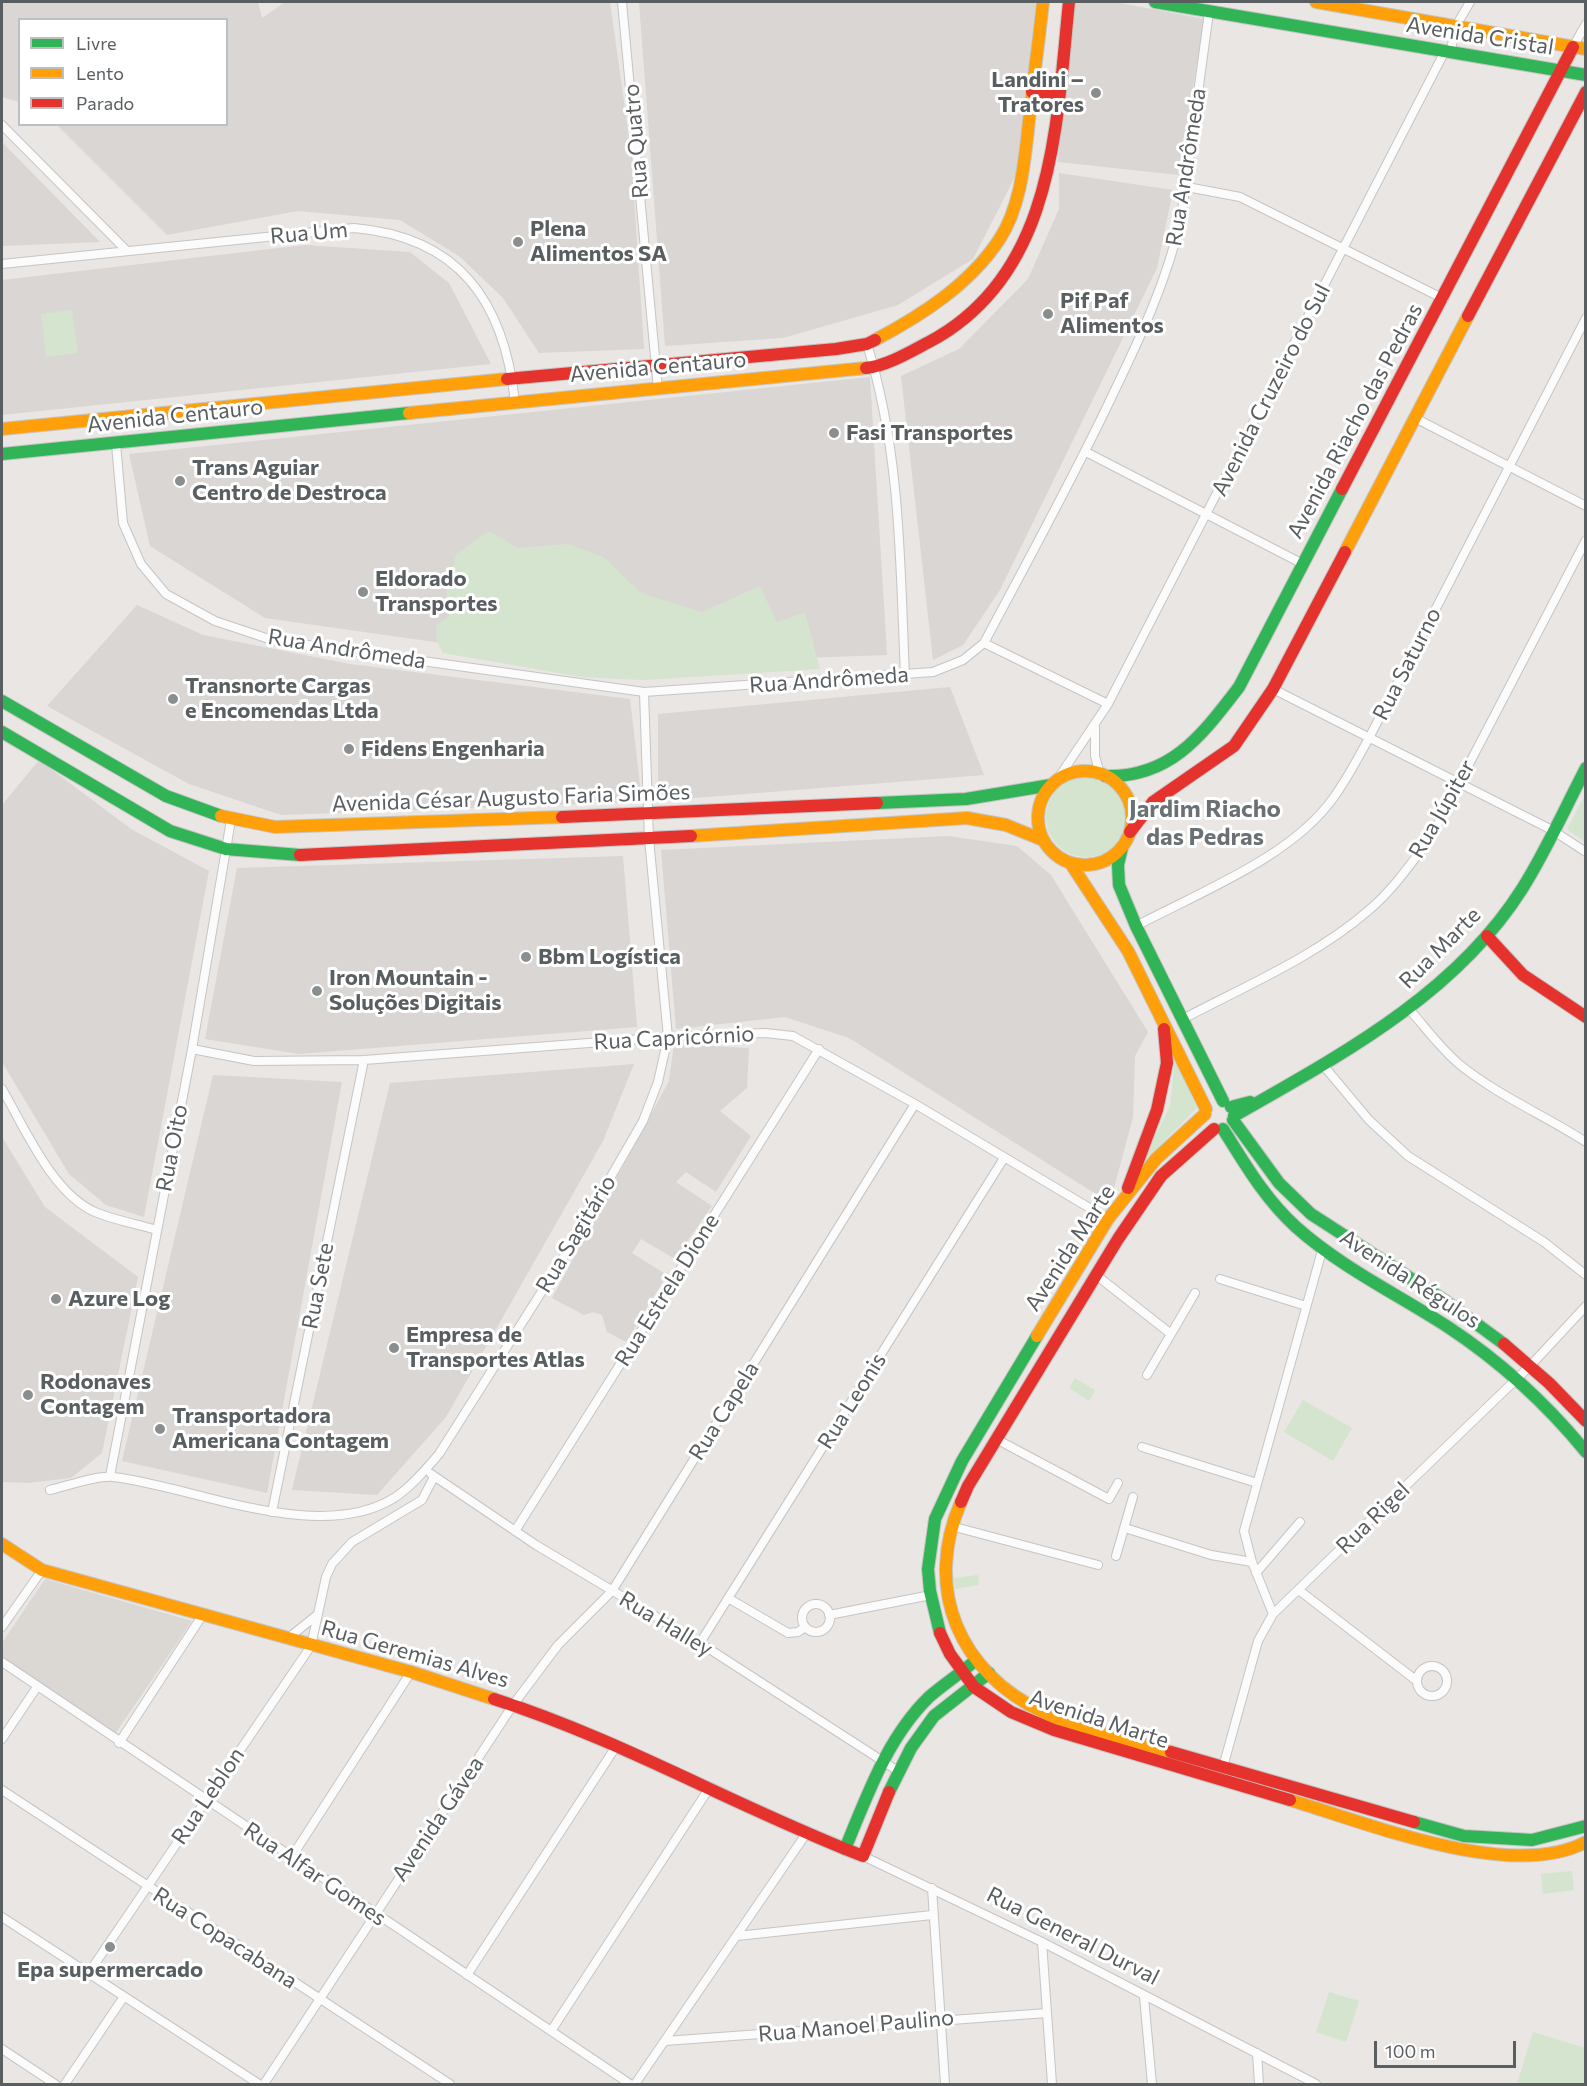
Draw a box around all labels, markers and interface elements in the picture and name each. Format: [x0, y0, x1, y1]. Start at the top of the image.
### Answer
street label: Avenida Cristal [1404, 11, 1556, 61]
legend [18, 18, 228, 126]
text: Livre [76, 32, 117, 54]
text: Lento [76, 62, 124, 84]
place label: Landini – Tratores [991, 67, 1084, 118]
street label: Rua Quatro [618, 83, 654, 199]
marker: Landini – Tratores [1089, 86, 1103, 100]
street label: Rua Andrômeda [1160, 86, 1212, 248]
text: Parado [76, 92, 134, 114]
street label: Rua Um [269, 216, 349, 250]
place label: Plena Alimentos SA [530, 216, 667, 268]
marker: Plena Alimentos SA [511, 235, 525, 249]
street label: Avenida Cruzeiro do Sul [1206, 280, 1336, 500]
place label: Pif Paf Alimentos [1060, 288, 1164, 340]
street label: Avenida Riacho das Pedras [1282, 299, 1428, 543]
marker: Pif Paf Alimentos [1041, 307, 1055, 321]
street label: Avenida Centauro [569, 346, 747, 388]
street label: Avenida Centauro [86, 394, 264, 438]
place label: Fasi Transportes [846, 420, 1013, 446]
marker: Fasi Transportes [827, 426, 841, 440]
place label: Trans Aguiar Centro de Destroca [192, 455, 387, 506]
marker: Trans Aguiar Centro de Destroca [173, 474, 187, 488]
place label: Eldorado Transportes [375, 566, 498, 618]
marker: Eldorado Transportes [356, 585, 370, 599]
street label: Rua Saturno [1367, 603, 1447, 725]
street label: Rua Andrômeda [266, 623, 428, 675]
street label: Rua Andrômeda [748, 661, 910, 699]
place label: Transnorte Cargas e Encomendas Ltda [185, 673, 379, 724]
marker: Transnorte Cargas e Encomendas Ltda [166, 692, 180, 706]
place label: Fidens Engenharia [361, 736, 545, 762]
marker: Fidens Engenharia [342, 742, 356, 756]
street label: Rua Júpiter [1403, 755, 1481, 863]
street label: Avenida César Augusto Faria Simões [331, 779, 691, 817]
district label: Jardim Riacho das Pedras [1129, 795, 1281, 851]
street label: Rua Marte [1394, 902, 1486, 994]
place label: Bbm Logística [538, 944, 681, 970]
marker: Bbm Logística [519, 950, 533, 964]
place label: Iron Mountain - Soluções Digitais [329, 965, 501, 1016]
marker: Iron Mountain - Soluções Digitais [310, 984, 324, 998]
street label: Rua Capricórnio [593, 1021, 755, 1055]
street label: Rua Oito [151, 1102, 193, 1194]
street label: Rua Sagitário [531, 1170, 621, 1298]
street label: Avenida Marte [1019, 1180, 1121, 1316]
street label: Rua Estrela Dione [609, 1209, 725, 1371]
street label: Avenida Régulos [1335, 1224, 1485, 1334]
street label: Rua Sete [297, 1241, 339, 1331]
place label: Azure Log [68, 1286, 170, 1312]
marker: Azure Log [49, 1292, 63, 1306]
place label: Empresa de Transportes Atlas [406, 1322, 585, 1374]
marker: Empresa de Transportes Atlas [387, 1341, 401, 1355]
street label: Rua Leonis [812, 1348, 892, 1454]
street label: Rua Capela [683, 1357, 765, 1465]
place label: Rodonaves Contagem [40, 1369, 151, 1420]
marker: Rodonaves Contagem [21, 1388, 35, 1402]
place label: Transportadora Americana Contagem [172, 1403, 389, 1454]
marker: Transportadora Americana Contagem [153, 1422, 167, 1436]
street label: Rua Rigel [1331, 1477, 1415, 1559]
street label: Rua Halley [614, 1586, 718, 1662]
street label: Rua Geremias Alves [318, 1615, 512, 1693]
street label: Avenida Marte [1026, 1684, 1172, 1754]
street label: Rua Leblon [166, 1743, 250, 1849]
street label: Avenida Gávea [387, 1752, 489, 1886]
street label: Rua Alfar Gomes [239, 1817, 391, 1931]
street label: Rua General Durval [982, 1881, 1164, 1991]
street label: Rua Copacabana [148, 1882, 302, 1994]
marker: Epa supermercado [103, 1940, 117, 1954]
place label: Epa supermercado [17, 1957, 203, 1983]
street label: Rua Manoel Paulino [757, 2004, 955, 2048]
scale bar [1377, 2029, 1520, 2067]
text: 100 m [1385, 2040, 1435, 2062]

